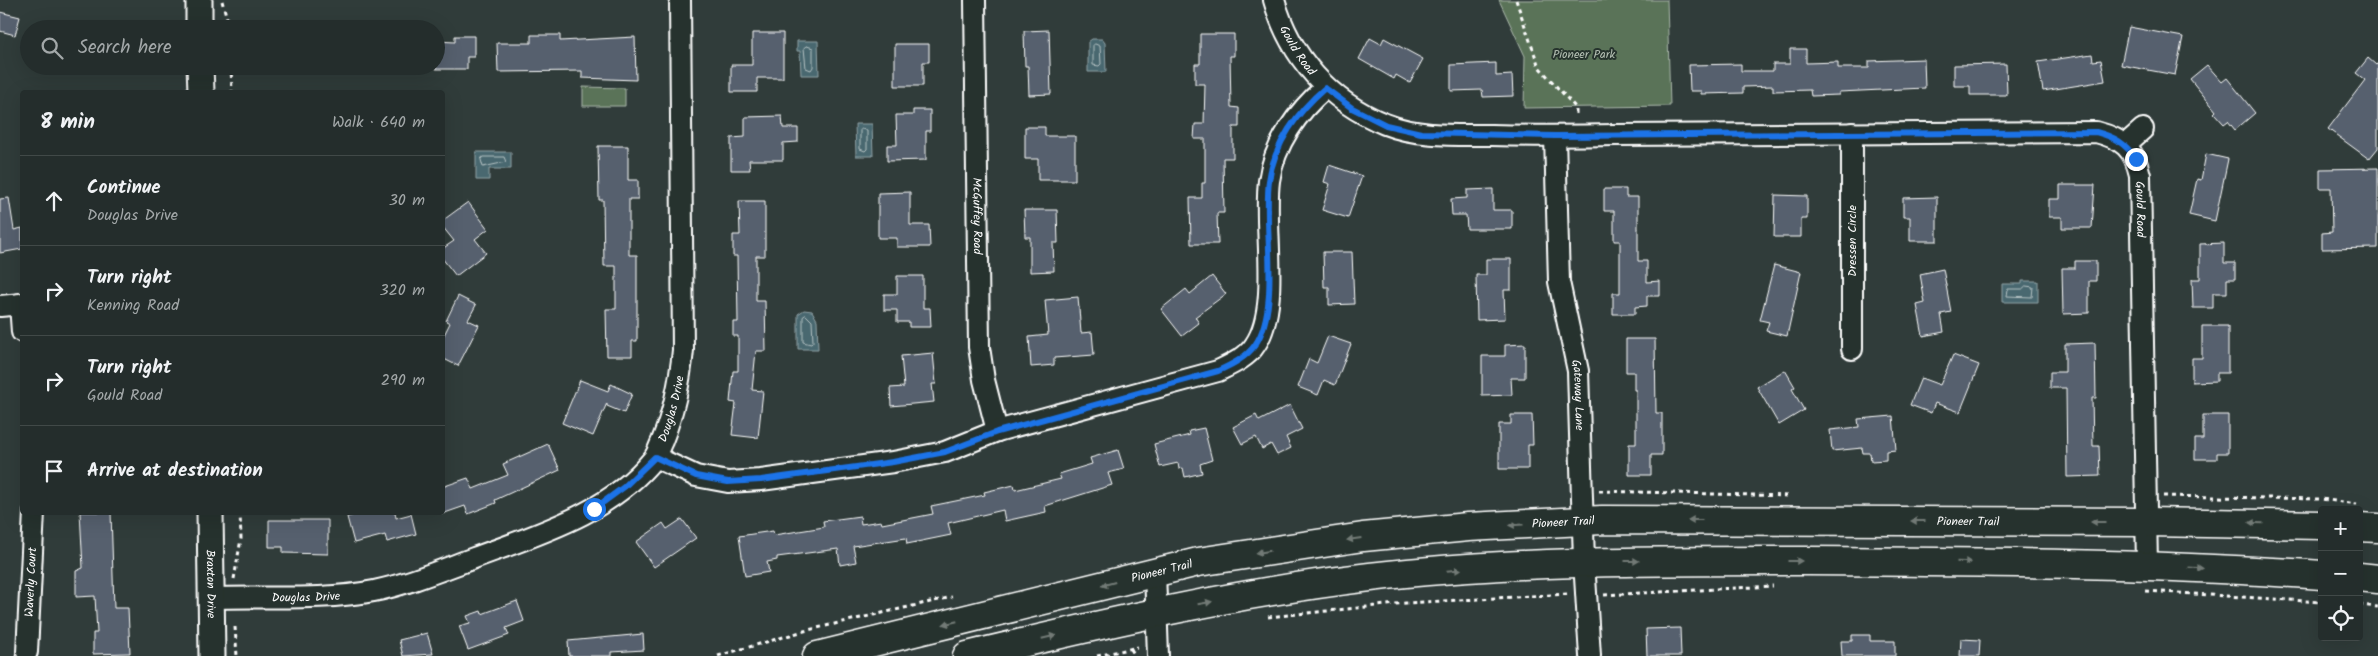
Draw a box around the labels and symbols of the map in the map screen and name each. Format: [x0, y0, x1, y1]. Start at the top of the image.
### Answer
street label: Gould Road [1275, 22, 1321, 81]
park label: Pioneer Park [1553, 45, 1616, 64]
route end [2125, 148, 2148, 171]
street label: McGuffey Road [968, 177, 987, 256]
street label: Gould Road [2131, 181, 2151, 239]
street label: Dressen Circle [1843, 205, 1862, 277]
street label: Gateway Lane [1566, 358, 1589, 431]
street label: Douglas Drive [653, 374, 689, 445]
route start [583, 498, 606, 521]
street label: Pioneer Trail [1531, 511, 1595, 533]
street label: Pioneer Trail [1937, 512, 1999, 531]
one-way arrow [1687, 516, 1703, 524]
one-way arrow [1910, 517, 1926, 525]
one-way arrow [2090, 518, 2106, 526]
one-way arrow [2248, 519, 2264, 527]
one-way arrow [1508, 521, 1524, 529]
one-way arrow [1346, 535, 1362, 543]
street label: Waverly Court [19, 546, 42, 618]
one-way arrow [1255, 548, 1271, 556]
street label: Braxton Drive [201, 549, 221, 619]
street label: Pioneer Trail [1129, 554, 1194, 588]
one-way arrow [1625, 556, 1641, 564]
one-way arrow [1787, 557, 1803, 565]
one-way arrow [1956, 558, 1972, 566]
one-way arrow [2188, 564, 2204, 572]
one-way arrow [1446, 565, 1462, 573]
one-way arrow [1101, 580, 1116, 588]
street label: Douglas Drive [272, 586, 341, 607]
one-way arrow [1197, 598, 1213, 606]
one-way arrow [943, 619, 958, 627]
one-way arrow [1041, 633, 1056, 641]

